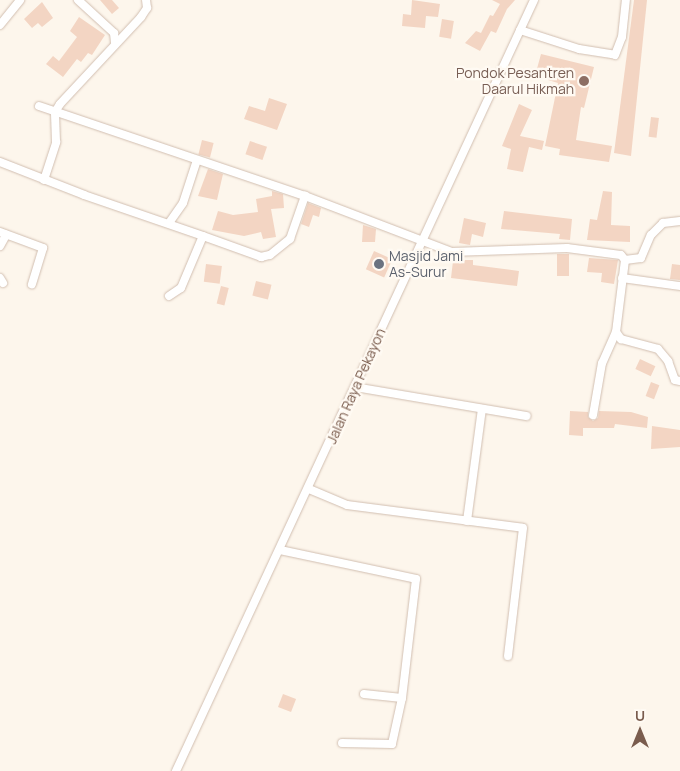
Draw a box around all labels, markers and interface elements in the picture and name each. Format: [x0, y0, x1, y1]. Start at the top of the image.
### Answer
place label: Pondok Pesantren Daarul Hikmah [456, 65, 574, 98]
marker: Pondok Pesantren Daarul Hikmah [578, 75, 590, 87]
place label: Masjid Jami As-Surur [389, 248, 463, 280]
marker: Masjid Jami As-Surur [373, 258, 385, 270]
street label: Jalan Raya Pekayon [323, 326, 389, 446]
north arrow [615, 706, 665, 756]
text: U [635, 706, 645, 725]

